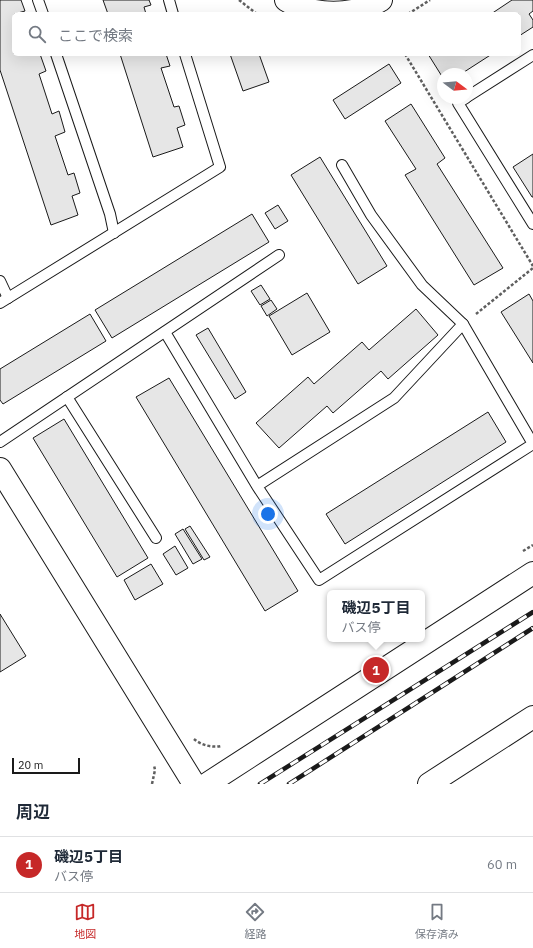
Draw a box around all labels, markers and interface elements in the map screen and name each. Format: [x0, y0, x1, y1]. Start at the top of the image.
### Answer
search box [12, 12, 521, 56]
icon: search [26, 23, 48, 45]
text: ここで検索 [58, 26, 133, 45]
north arrow [437, 68, 473, 104]
your location [258, 504, 278, 524]
popup [327, 590, 425, 642]
text: 磯辺5丁目 [341, 598, 411, 617]
text: バス停 [341, 619, 381, 636]
pin: 1 [363, 655, 389, 685]
scale bar [12, 756, 80, 775]
text: 20 m [18, 758, 43, 772]
text: 周辺 [16, 801, 50, 823]
text: 磯辺5丁目 [54, 847, 123, 866]
text: 1 [25, 856, 33, 873]
text: 60 m [487, 856, 517, 873]
text: バス停 [54, 868, 93, 885]
tab: 地図 [74, 901, 96, 941]
tab: 経路 [244, 901, 266, 941]
tab: 保存済み [415, 901, 459, 941]

